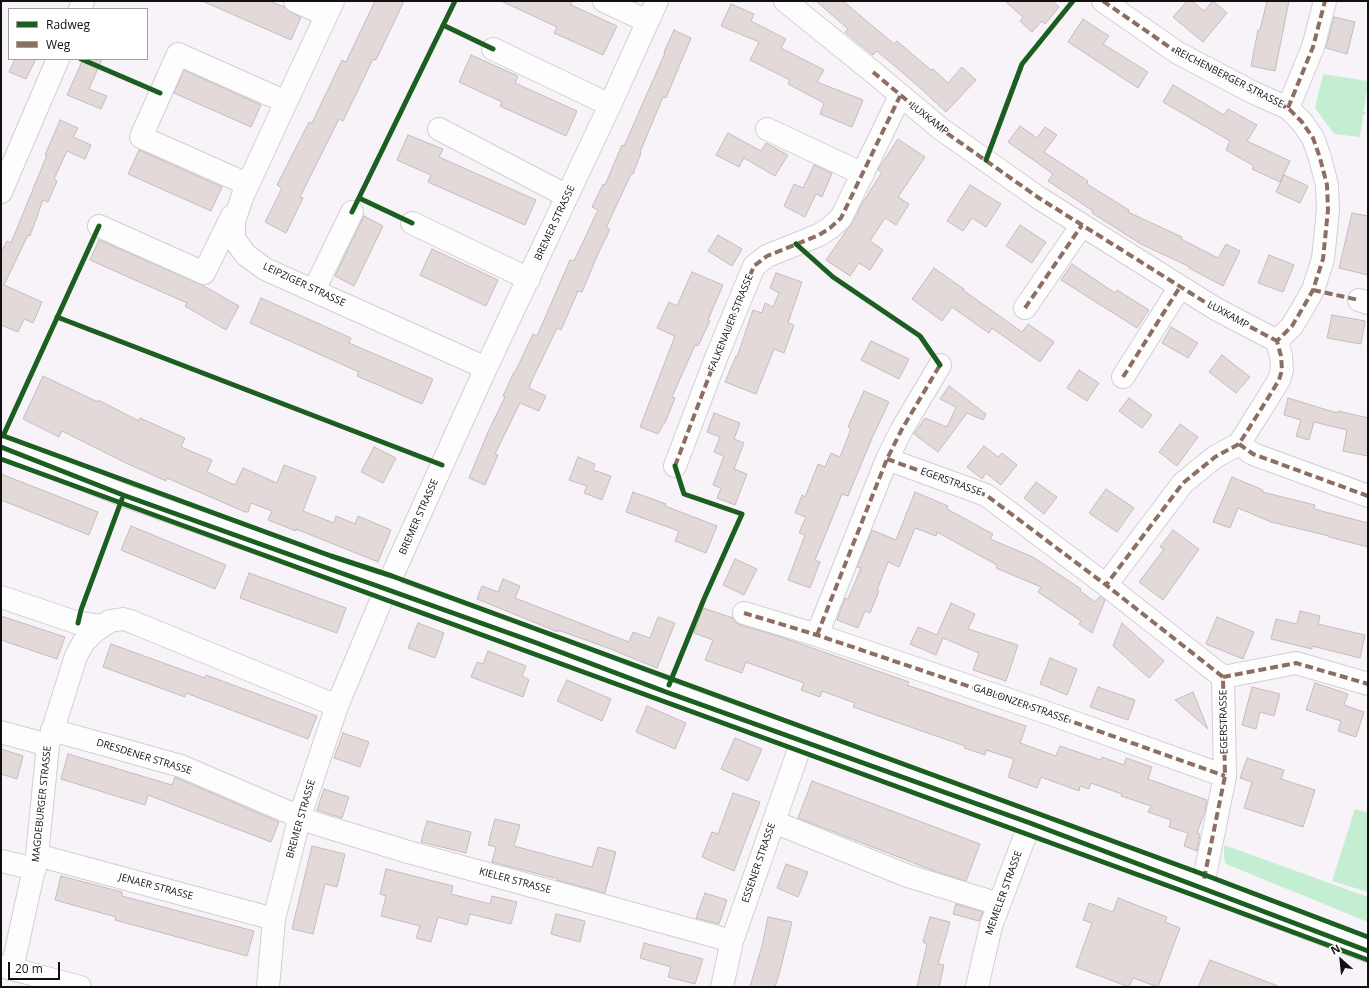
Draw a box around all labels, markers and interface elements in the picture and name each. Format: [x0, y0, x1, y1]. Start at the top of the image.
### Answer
legend [8, 8, 148, 60]
text: Radweg [46, 16, 90, 33]
text: Weg [46, 36, 70, 53]
street label: REICHENBERGER STRASSE [1172, 45, 1286, 111]
street label: LUXKAMP [907, 100, 951, 138]
street label: BREMER STRASSE [532, 184, 578, 262]
street label: LEIPZIGER STRASSE [261, 261, 347, 309]
street label: FALKENAUER STRASSE [706, 273, 756, 373]
street label: LUXKAMP [1205, 299, 1251, 331]
street label: EGERSTRASSE [919, 465, 983, 499]
street label: BREMER STRASSE [397, 477, 441, 557]
street label: GABLONZER STRASSE [971, 682, 1071, 726]
street label: EGERSTRASSE [1217, 690, 1231, 754]
street label: DRESDENER STRASSE [95, 737, 193, 777]
street label: MAGDEBURGER STRASSE [30, 745, 54, 863]
street label: BREMER STRASSE [284, 778, 318, 860]
street label: ESSENER STRASSE [740, 821, 778, 905]
street label: MEMELER STRASSE [983, 849, 1025, 937]
street label: KIELER STRASSE [478, 866, 552, 896]
street label: JENAER STRASSE [118, 871, 194, 903]
north arrow [1321, 940, 1361, 980]
text: N [1328, 940, 1343, 958]
scale bar [10, 954, 62, 980]
text: 20 m [15, 960, 43, 977]

